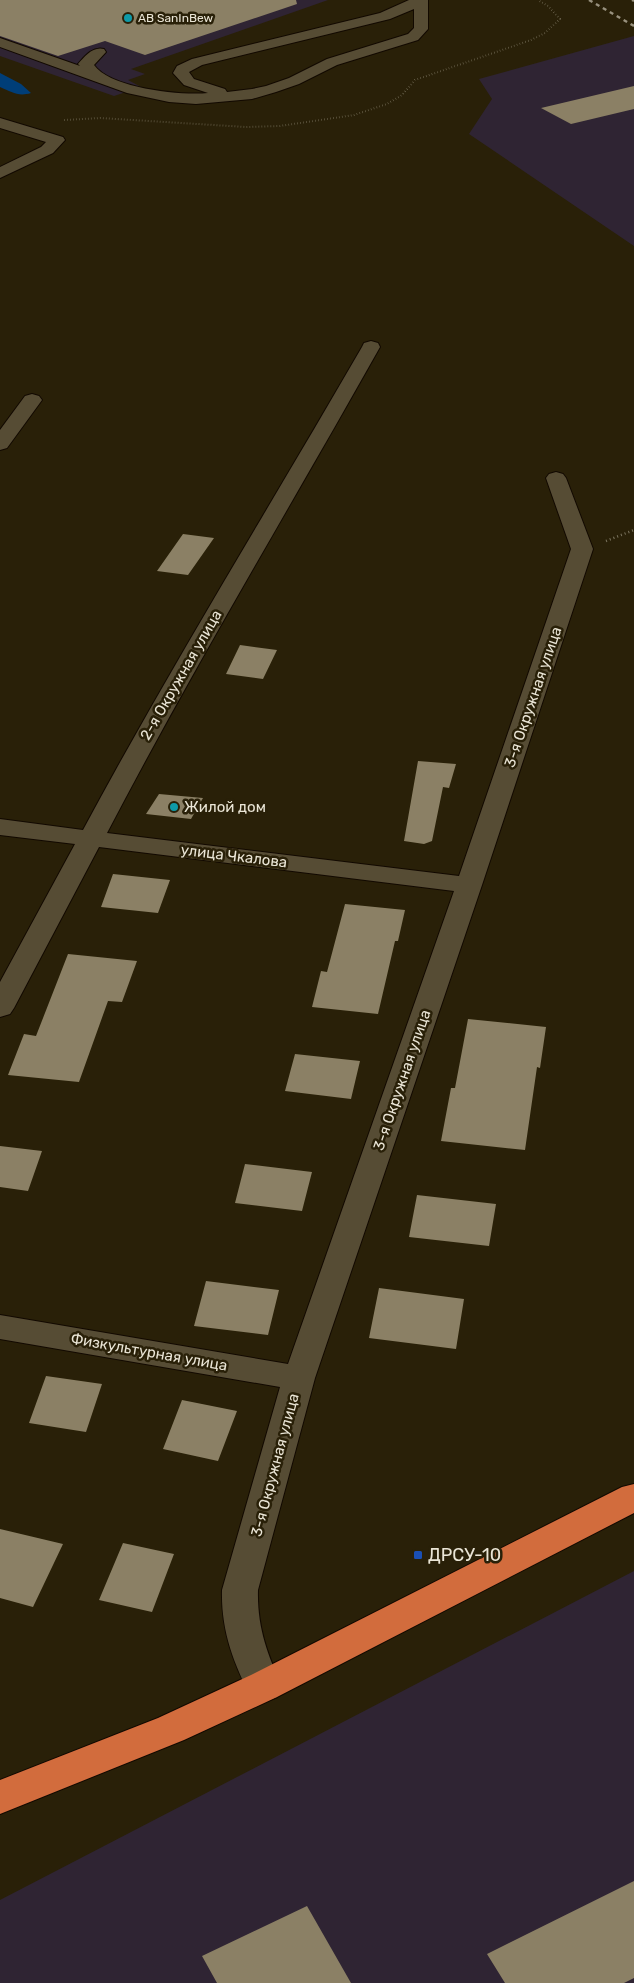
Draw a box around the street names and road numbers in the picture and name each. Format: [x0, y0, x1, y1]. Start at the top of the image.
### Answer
street label: 2-я Окружная улица [136, 607, 226, 743]
street label: 3-я Окружная улица [500, 624, 566, 770]
street label: улица Чкалова [180, 841, 288, 871]
street label: 3-я Окружная улица [369, 1007, 435, 1153]
street label: Физкультурная улица [69, 1329, 229, 1375]
street label: 3-я Окружная улица [247, 1391, 303, 1539]

